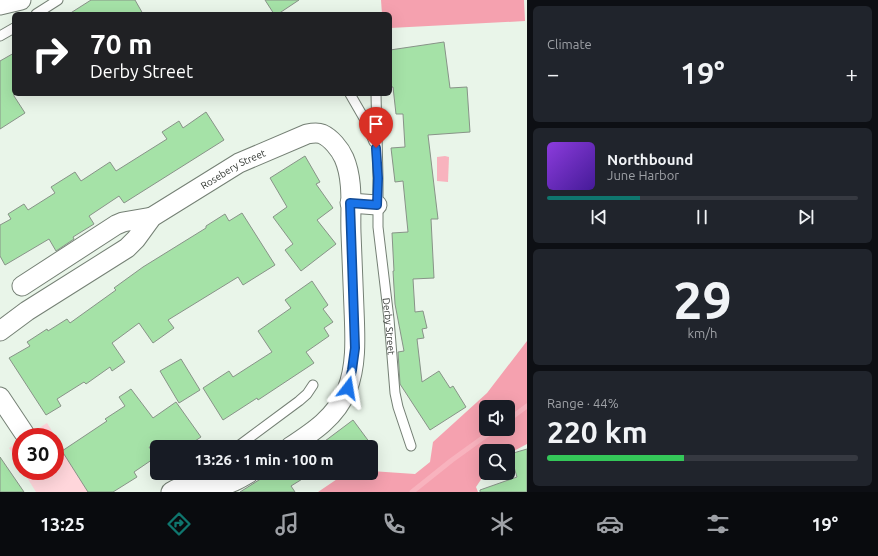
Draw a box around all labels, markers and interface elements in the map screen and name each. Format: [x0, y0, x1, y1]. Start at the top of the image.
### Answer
icon: right [24, 28, 76, 80]
text: 70 m [90, 28, 152, 59]
text: Climate [547, 37, 592, 51]
text: 19° [680, 56, 725, 90]
text: Derby Street [90, 61, 193, 81]
text: − [547, 61, 559, 86]
text: + [846, 61, 858, 86]
pin [359, 107, 393, 148]
icon: arrive [365, 113, 387, 135]
street label: Rosebery Street [199, 147, 267, 191]
text: Northbound [607, 151, 693, 168]
text: June Harbor [607, 168, 679, 182]
icon: previous [588, 206, 610, 228]
icon: pause [691, 206, 713, 228]
icon: next [795, 206, 817, 228]
text: 29 [673, 271, 732, 329]
street label: Derby Street [381, 297, 397, 355]
text: km/h [687, 326, 718, 340]
position arrow [327, 367, 369, 409]
text: Range · 44% [547, 396, 619, 410]
map controls [479, 400, 515, 480]
button: sound [479, 400, 515, 436]
text: 220 km [547, 415, 648, 449]
speed limit sign: 30 [12, 428, 64, 480]
button: search [479, 444, 515, 480]
text: 13:26 · 1 min · 100 m [195, 451, 333, 468]
icon: directions [165, 510, 193, 538]
icon: music [273, 510, 301, 538]
icon: phone [380, 510, 408, 538]
icon: climate [488, 510, 516, 538]
icon: car [596, 510, 624, 538]
icon: filters [704, 510, 732, 538]
text: 13:25 [40, 514, 85, 534]
text: 19° [811, 514, 838, 534]

